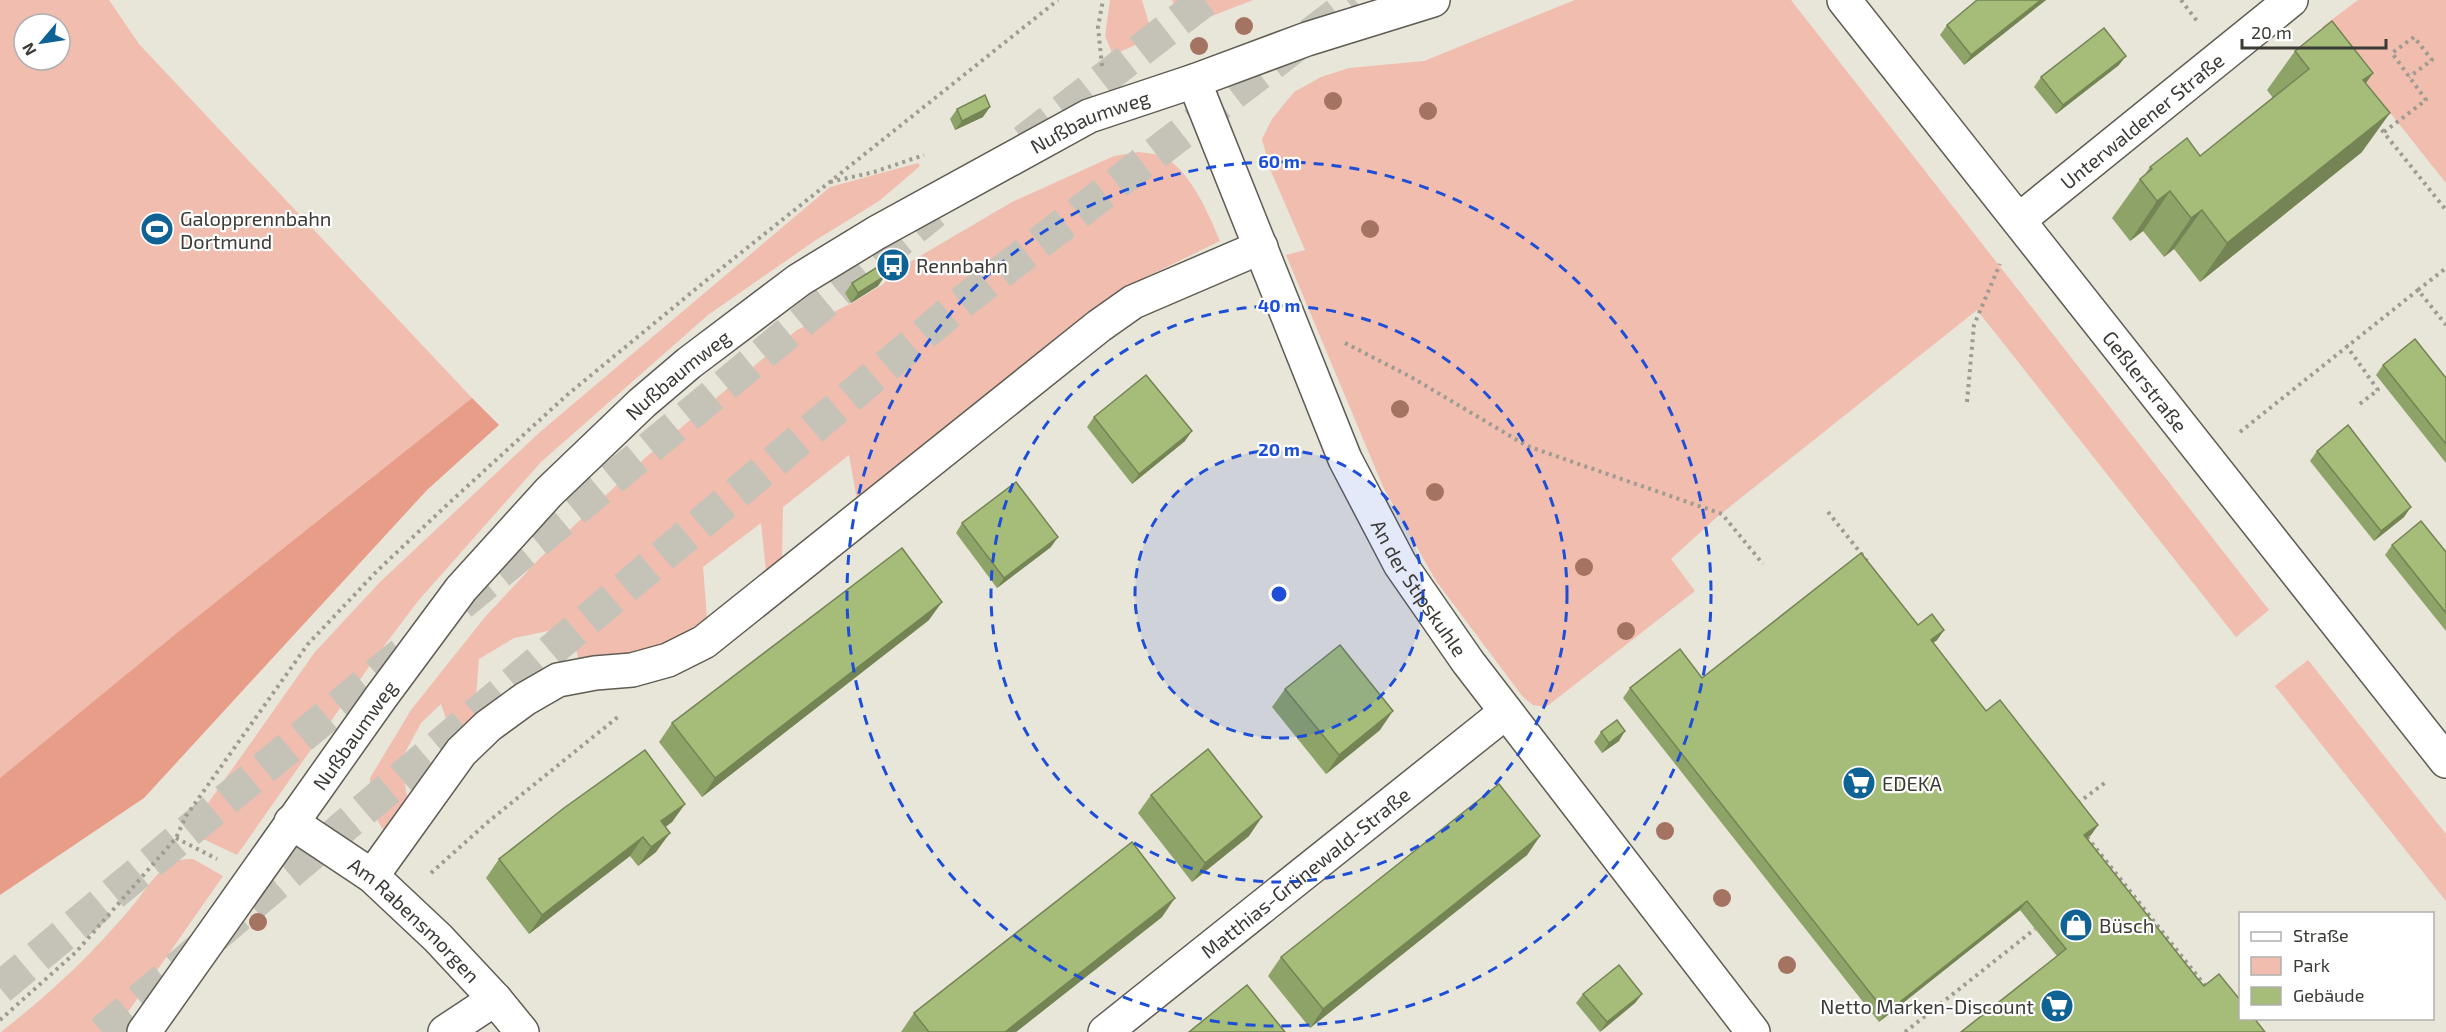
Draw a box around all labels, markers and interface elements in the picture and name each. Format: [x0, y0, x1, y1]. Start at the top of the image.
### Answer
north arrow [12, 12, 72, 72]
scale bar [2242, 12, 2386, 50]
text: 20 m [2251, 21, 2292, 43]
text: N [17, 40, 40, 59]
street label: Unterwaldener Straße [2055, 47, 2228, 194]
street label: Nußbaumweg [1026, 85, 1153, 158]
text: 60 m [1258, 150, 1300, 172]
place label: Galopprennbahn Dortmund [180, 206, 331, 253]
sports icon: Galopprennbahn Dortmund [139, 211, 175, 247]
bus stop icon: Rennbahn [875, 247, 911, 283]
place label: Rennbahn [916, 253, 1008, 277]
text: 40 m [1258, 294, 1300, 316]
street label: Nußbaumweg [620, 324, 735, 425]
street label: Geßlerstraße [2098, 326, 2193, 437]
text: 20 m [1258, 438, 1300, 460]
street label: An der Stipskuhle [1367, 515, 1472, 661]
centre of rings [1269, 584, 1289, 604]
street label: Nußbaumweg [307, 675, 401, 794]
supermarket icon: EDEKA [1841, 765, 1877, 801]
place label: EDEKA [1882, 771, 1943, 795]
street label: Matthias-Grünewald-Straße [1196, 782, 1414, 963]
street label: Am Rabensmorgen [344, 852, 485, 987]
shop icon: Büsch [2058, 907, 2094, 943]
legend [2239, 912, 2434, 1020]
place label: Büsch [2099, 913, 2154, 937]
text: Straße [2293, 924, 2349, 946]
text: Park [2293, 954, 2330, 976]
text: Gebäude [2293, 984, 2364, 1006]
supermarket icon: Netto Marken-Discount [2039, 988, 2075, 1024]
place label: Netto Marken-Discount [1820, 994, 2034, 1018]

